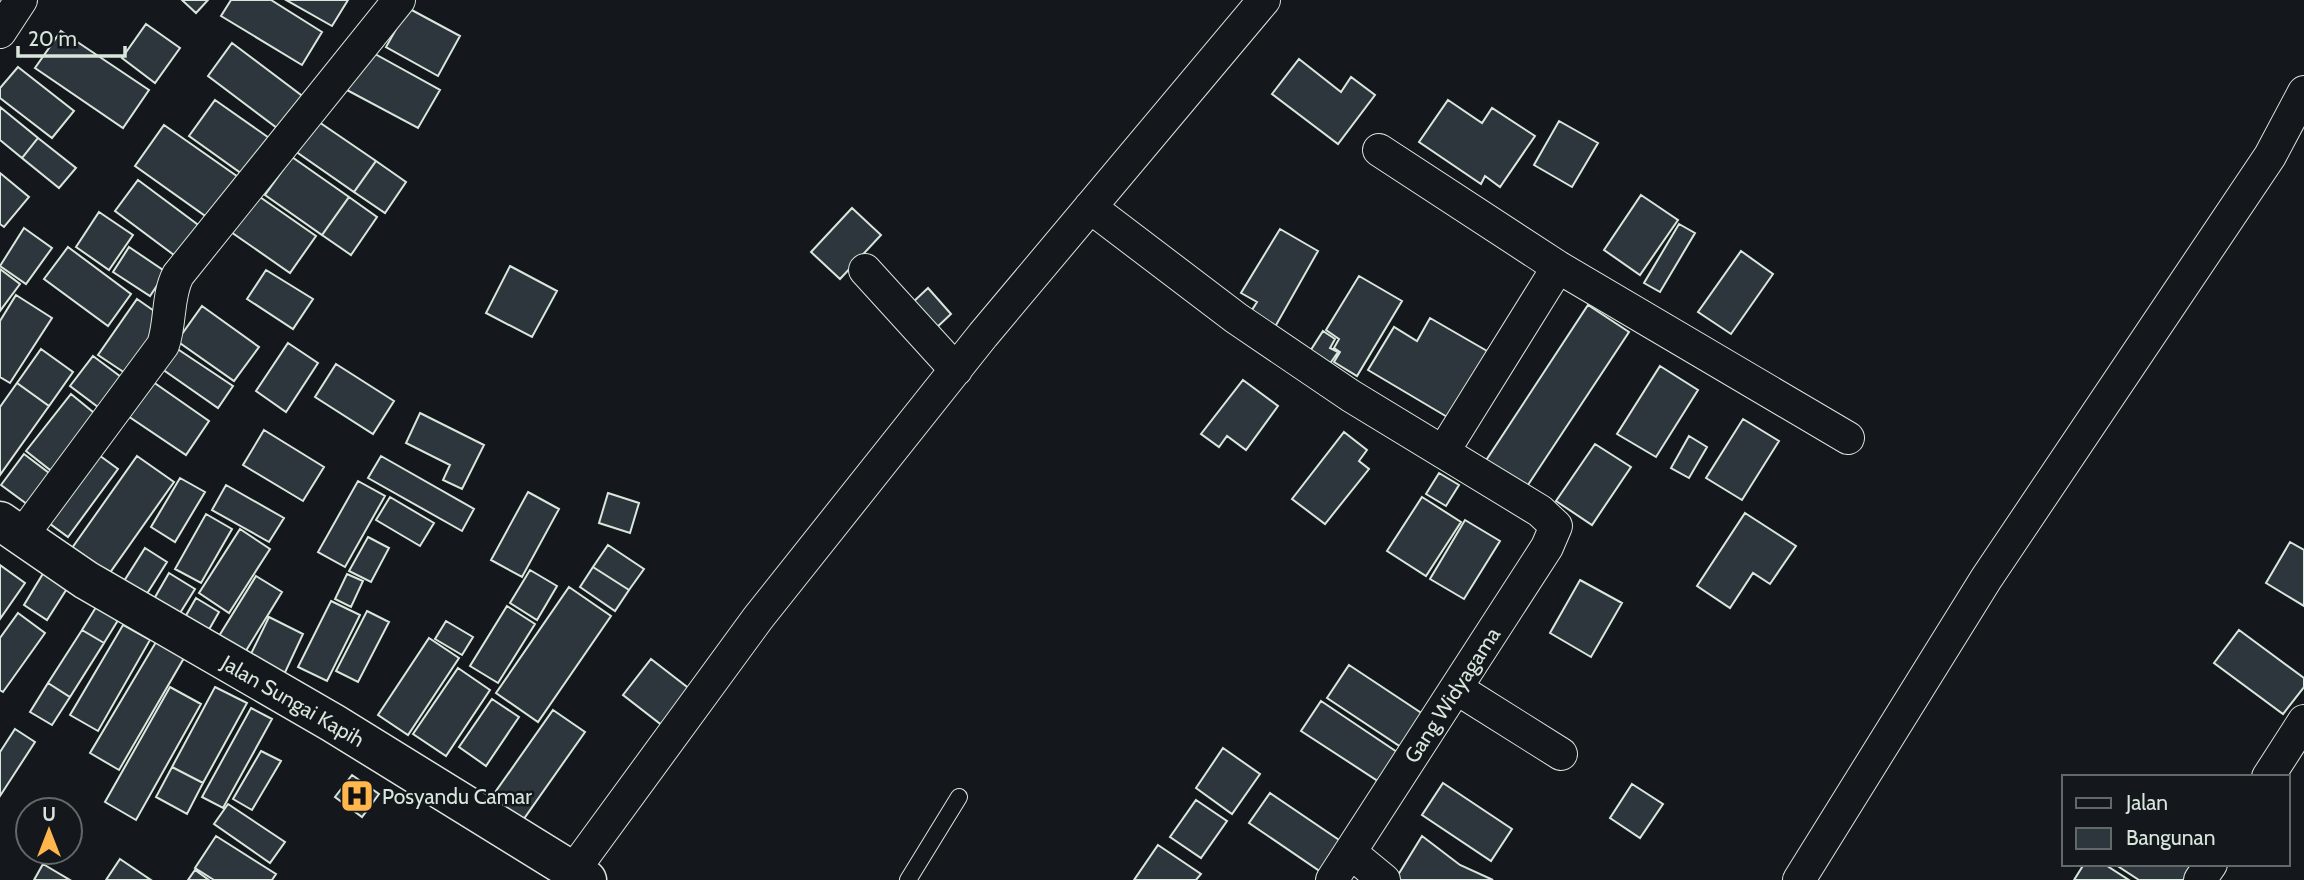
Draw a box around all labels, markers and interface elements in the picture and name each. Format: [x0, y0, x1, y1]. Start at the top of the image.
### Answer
scale bar [18, 14, 124, 58]
text: 20 m [28, 26, 77, 51]
street label: Gang Widyagama [1399, 623, 1505, 767]
street label: Jalan Sungai Kapih [216, 649, 369, 752]
legend [2062, 775, 2290, 866]
hospital icon: Posyandu Camar [338, 777, 376, 815]
place label: Posyandu Camar [382, 784, 532, 809]
text: Jalan [2125, 790, 2168, 815]
north arrow [14, 796, 84, 866]
text: U [42, 803, 56, 826]
text: Bangunan [2126, 825, 2215, 850]

